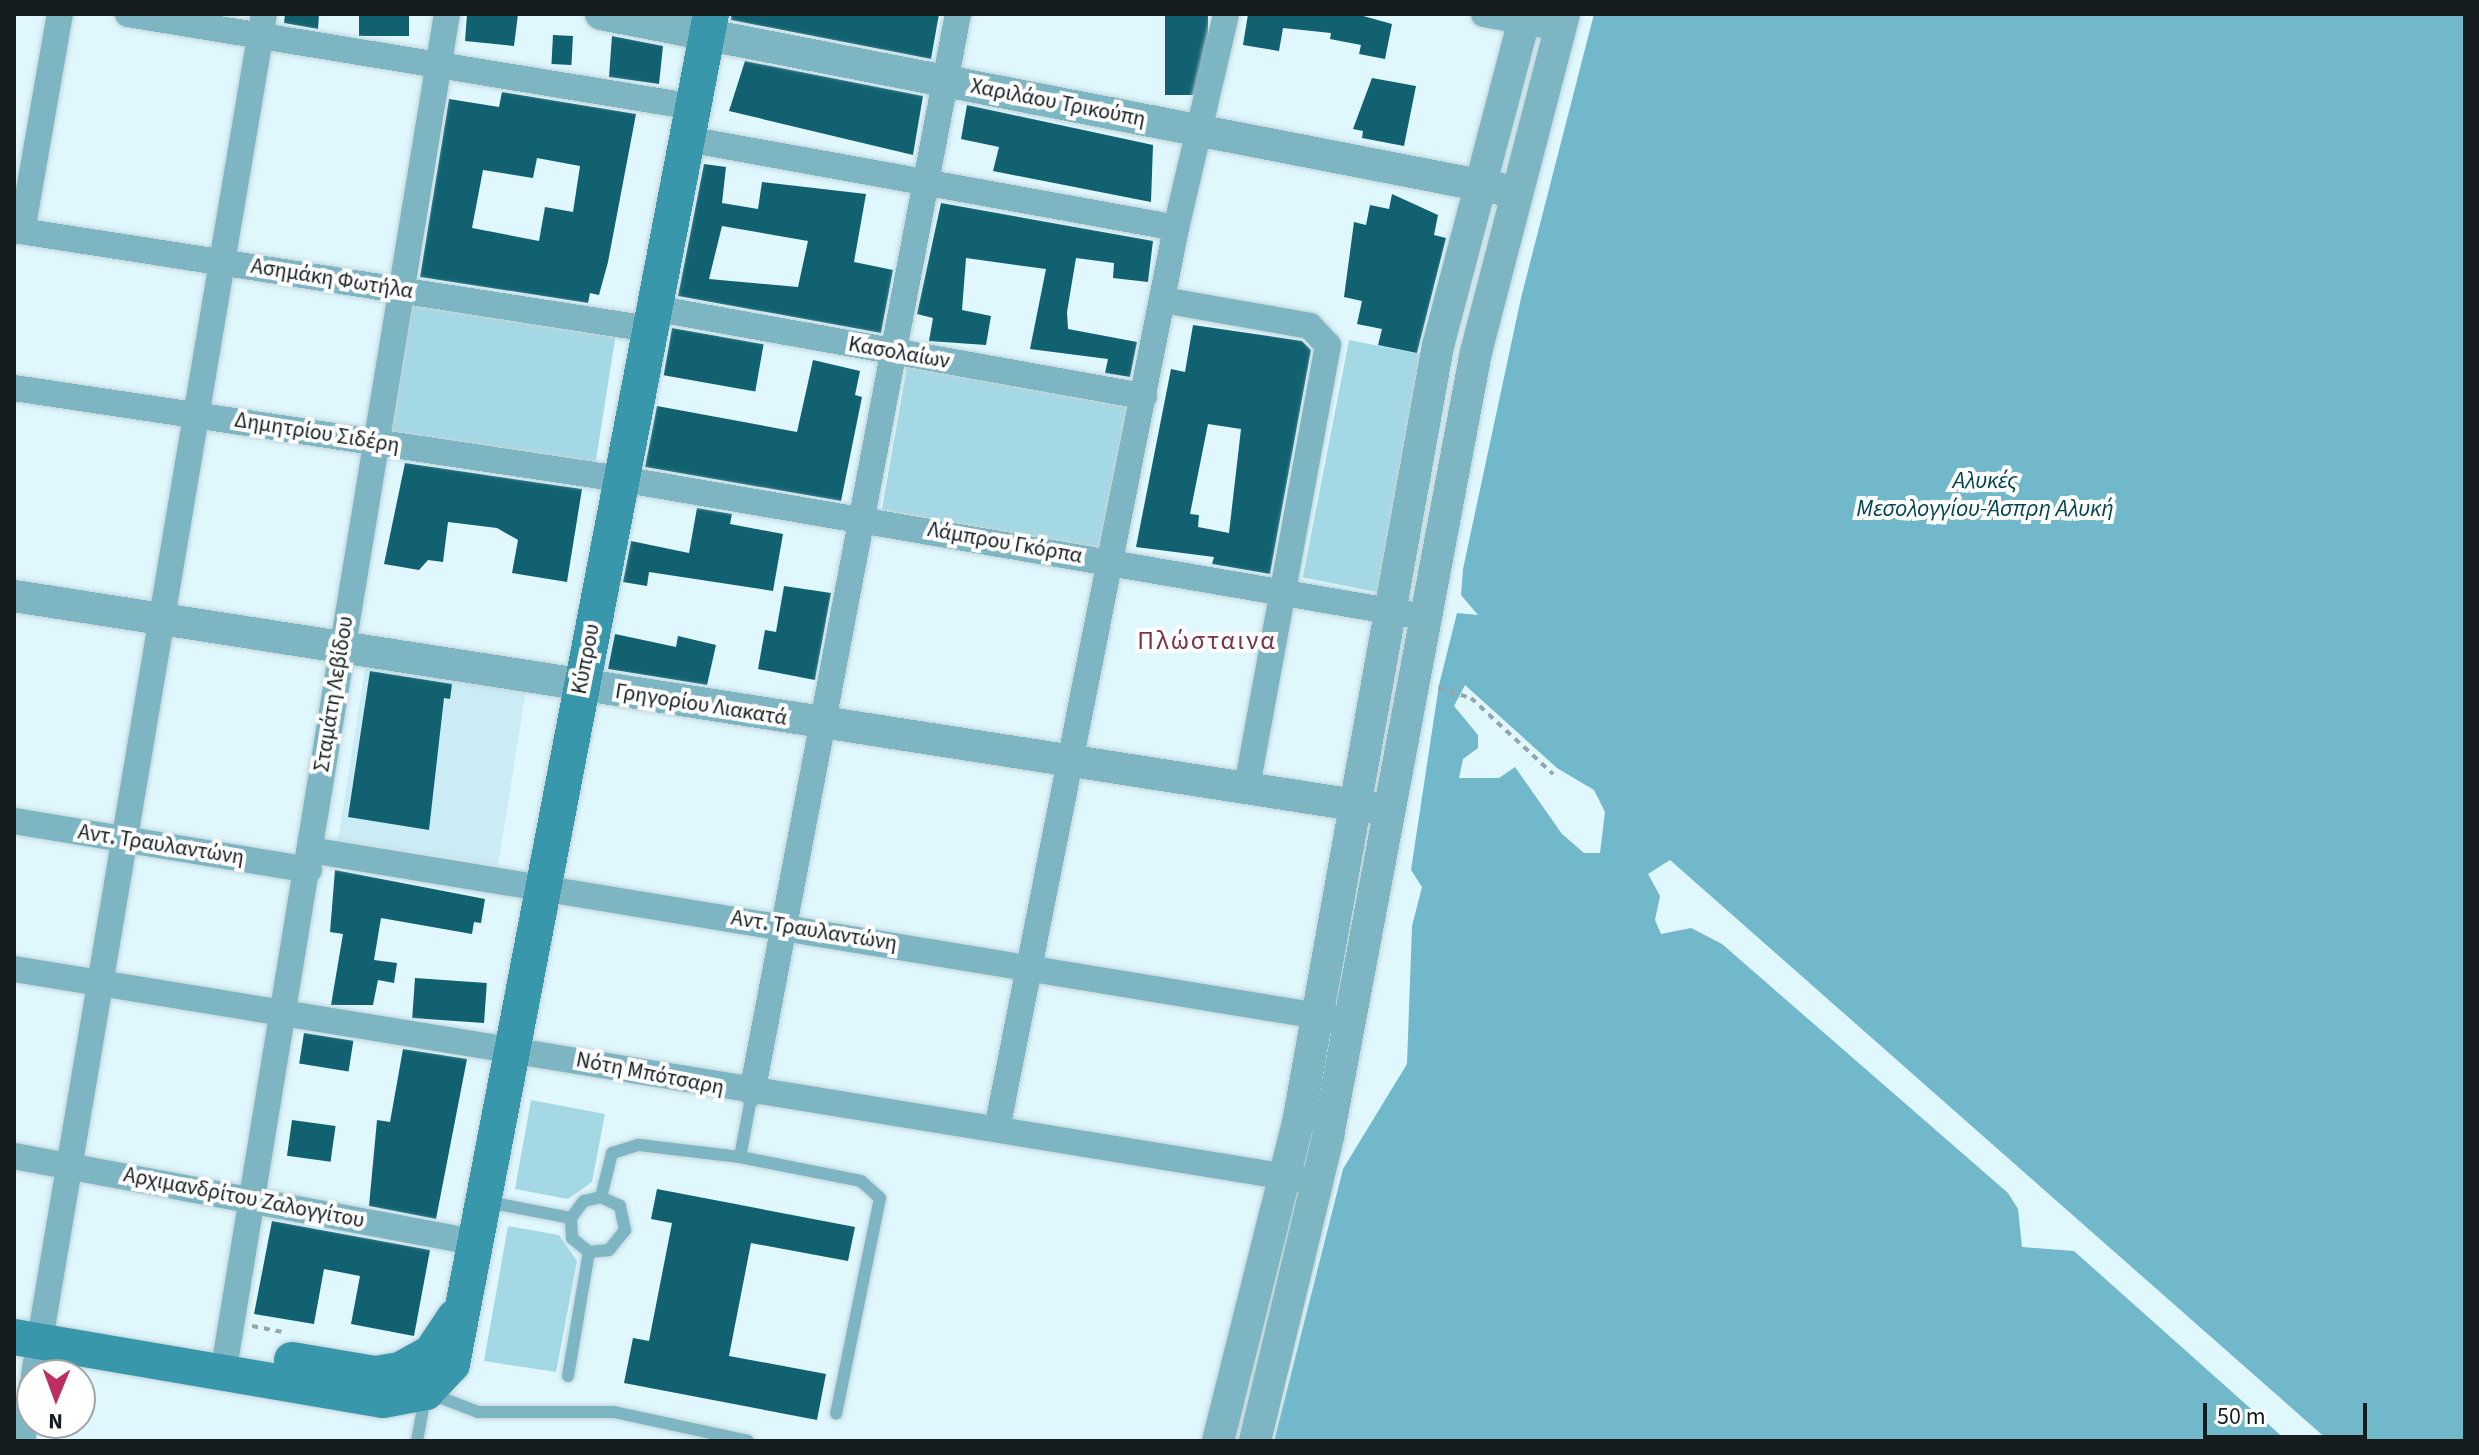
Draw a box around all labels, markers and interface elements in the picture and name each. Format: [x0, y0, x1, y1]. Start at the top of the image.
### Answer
street label: Χαριλάου Τρικούπη [968, 73, 1148, 133]
street label: Ασημάκη Φωτήλα [249, 253, 415, 305]
street label: Κασολαίων [846, 331, 952, 375]
street label: Δημητρίου Σιδέρη [233, 407, 401, 459]
water label: Αλυκές Μεσολογγίου-Άσπρη Αλυκή [1856, 467, 2114, 523]
street label: Λάμπρου Γκόρπα [926, 516, 1084, 570]
street label: Σταμάτη Λεβίδου [309, 614, 359, 774]
street label: Κύπρου [566, 621, 606, 697]
district label: Πλώσταινα [1137, 625, 1277, 657]
street label: Γρηγορίου Λιακατά [613, 678, 789, 732]
street label: Αντ. Τραυλαντώνη [76, 819, 246, 871]
street label: Αντ. Τραυλαντώνη [729, 905, 899, 957]
street label: Νότη Μπότσαρη [574, 1047, 726, 1101]
street label: Αρχιμανδρίτου Ζαλογγίτου [121, 1162, 367, 1234]
north arrow [16, 1359, 96, 1439]
scale bar [2207, 1387, 2371, 1437]
text: 50 m [2217, 1399, 2266, 1434]
text: N [48, 1405, 63, 1437]

